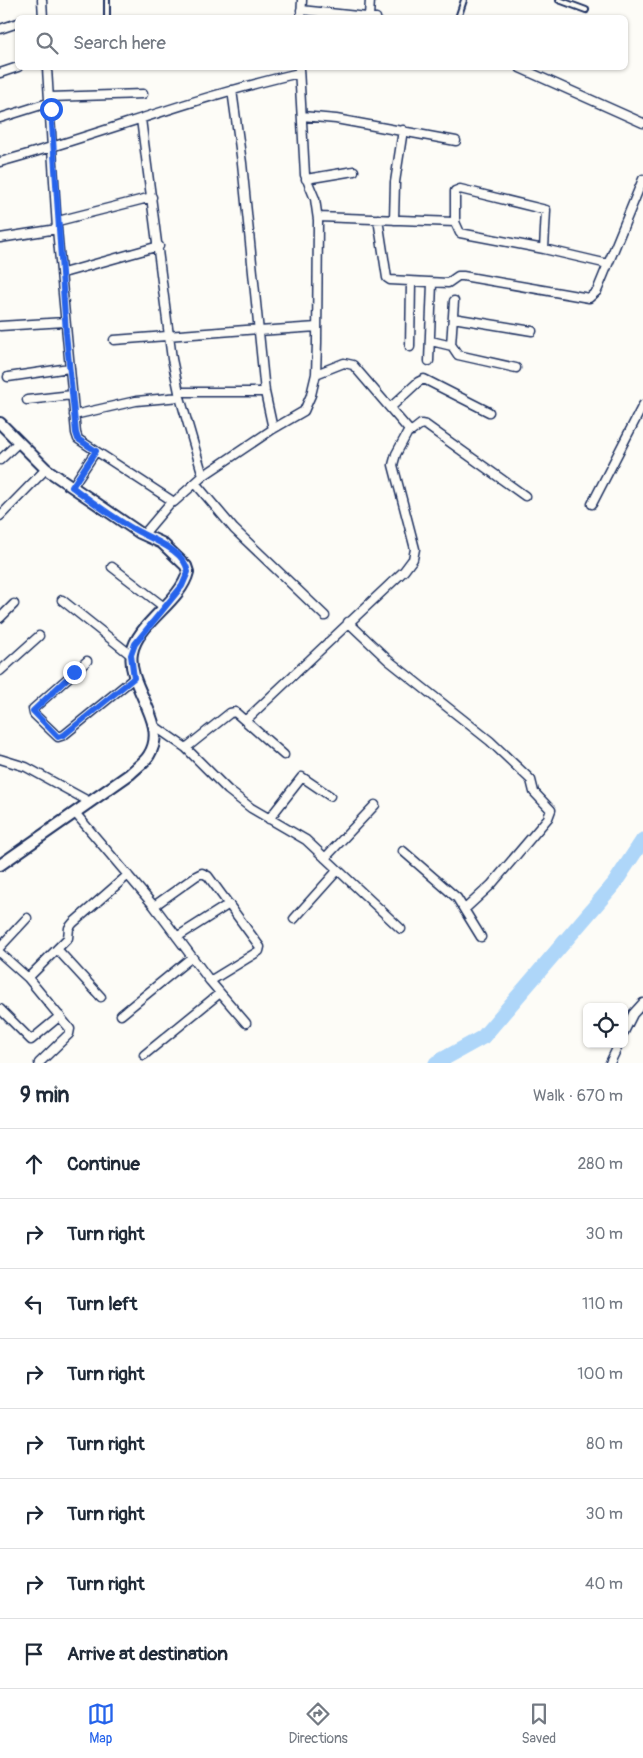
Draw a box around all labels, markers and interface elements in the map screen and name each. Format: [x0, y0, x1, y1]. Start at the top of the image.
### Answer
search box [15, 15, 628, 70]
icon: search [33, 29, 61, 57]
text: Search here [73, 31, 166, 55]
route start [40, 98, 63, 121]
route end [63, 661, 86, 684]
map controls [583, 1003, 628, 1048]
button: locate [583, 1003, 628, 1048]
text: 9 min [20, 1082, 69, 1109]
text: Walk · 670 m [533, 1086, 623, 1106]
icon: ahead [20, 1150, 48, 1178]
text: Continue [67, 1152, 140, 1176]
text: 280 m [577, 1154, 623, 1174]
icon: right [20, 1220, 48, 1248]
text: Turn right [67, 1222, 145, 1246]
text: 30 m [585, 1224, 623, 1244]
icon: left [20, 1290, 48, 1318]
text: Turn left [67, 1292, 137, 1316]
text: 110 m [582, 1294, 623, 1314]
icon: right [20, 1360, 48, 1388]
text: Turn right [67, 1362, 145, 1386]
text: 100 m [577, 1364, 623, 1384]
icon: right [20, 1430, 48, 1458]
text: Turn right [67, 1432, 145, 1456]
text: 80 m [586, 1434, 623, 1454]
icon: right [20, 1500, 48, 1528]
text: Turn right [67, 1502, 145, 1526]
text: 30 m [585, 1504, 623, 1524]
icon: right [20, 1570, 48, 1598]
text: Turn right [67, 1572, 145, 1596]
text: 40 m [585, 1574, 623, 1594]
icon: arrive [20, 1640, 48, 1668]
text: Arrive at destination [67, 1642, 228, 1666]
tab: Map [87, 1700, 115, 1747]
tab: Directions [288, 1700, 348, 1747]
tab: Saved [521, 1700, 556, 1747]

